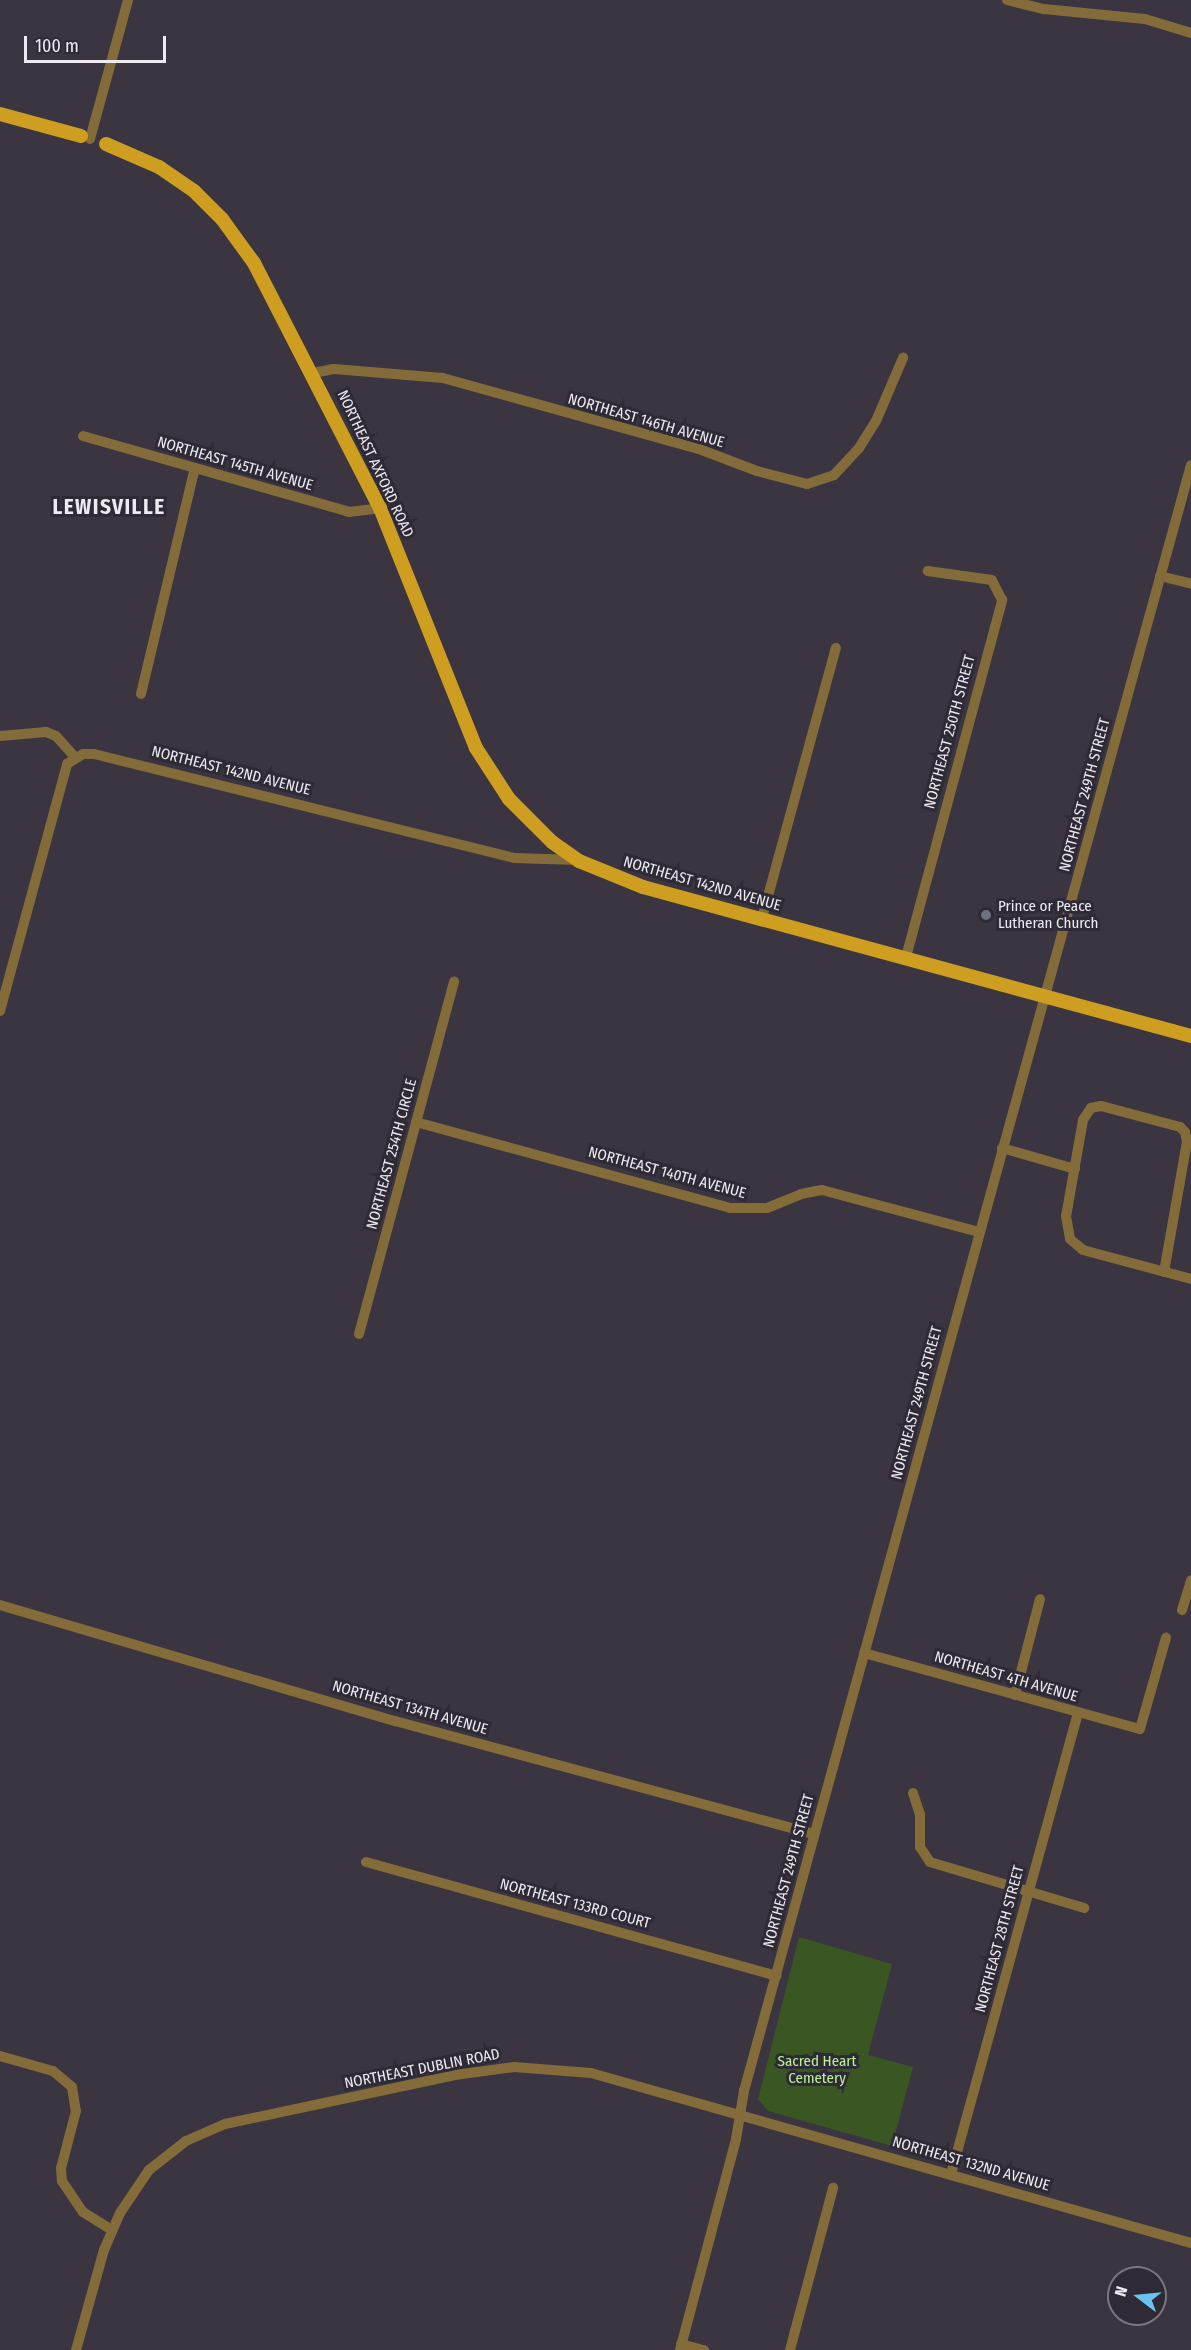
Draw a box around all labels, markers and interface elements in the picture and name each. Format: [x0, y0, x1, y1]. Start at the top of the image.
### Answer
scale bar [27, 24, 170, 62]
text: 100 m [35, 35, 79, 57]
street label: NORTHEAST AXFORD ROAD [333, 388, 417, 540]
street label: NORTHEAST 146TH AVENUE [566, 390, 726, 452]
street label: NORTHEAST 145TH AVENUE [155, 433, 315, 495]
district label: LEWISVILLE [52, 494, 166, 520]
street label: NORTHEAST 250TH STREET [921, 653, 979, 811]
street label: NORTHEAST 249TH STREET [1056, 716, 1114, 874]
street label: NORTHEAST 142ND AVENUE [150, 743, 312, 799]
street label: NORTHEAST 142ND AVENUE [621, 853, 783, 915]
place label: Prince or Peace Lutheran Church [998, 897, 1098, 932]
marker: Prince or Peace Lutheran Church [979, 908, 993, 922]
street label: NORTHEAST 254TH CIRCLE [363, 1077, 421, 1231]
street label: NORTHEAST 140TH AVENUE [586, 1143, 748, 1203]
street label: NORTHEAST 249TH STREET [888, 1324, 946, 1482]
street label: NORTHEAST 4TH AVENUE [932, 1648, 1080, 1706]
street label: NORTHEAST 134TH AVENUE [330, 1677, 490, 1739]
street label: NORTHEAST 249TH STREET [760, 1792, 818, 1950]
street label: NORTHEAST 28TH STREET [972, 1863, 1028, 2015]
street label: NORTHEAST 133RD COURT [498, 1875, 652, 1933]
street label: NORTHEAST DUBLIN ROAD [343, 2045, 501, 2093]
park label: Sacred Heart Cemetery [778, 2052, 856, 2087]
street label: NORTHEAST 132ND AVENUE [890, 2133, 1052, 2195]
north arrow [1107, 2266, 1167, 2326]
text: N [1111, 2284, 1132, 2299]

